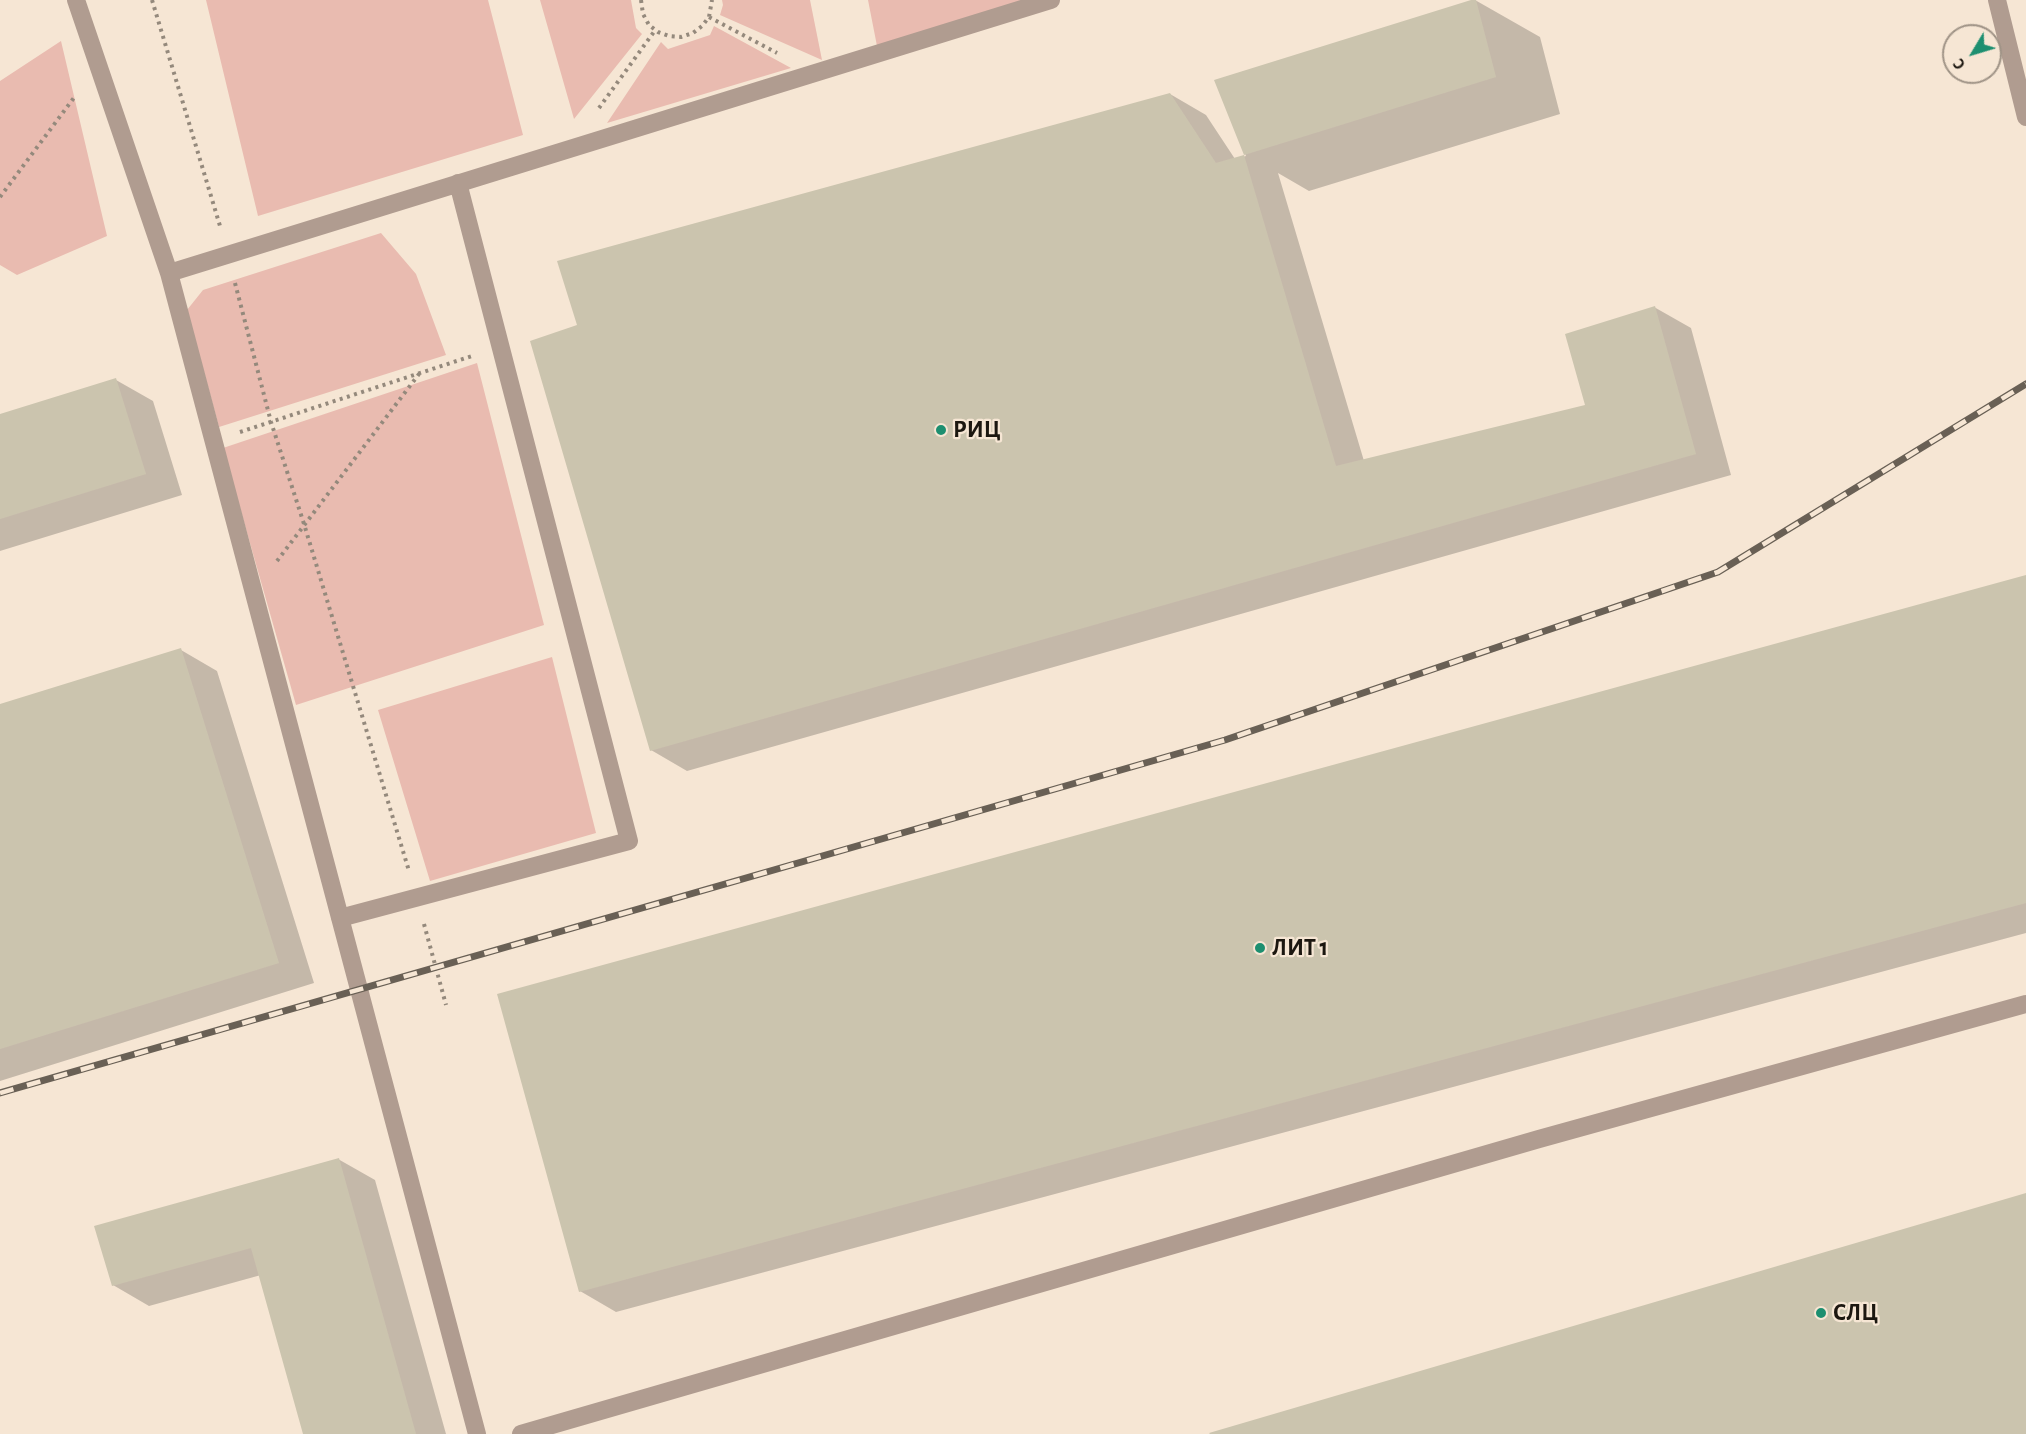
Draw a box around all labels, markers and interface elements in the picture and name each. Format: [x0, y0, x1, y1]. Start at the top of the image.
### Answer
north arrow [1942, 24, 2002, 84]
text: С [1950, 55, 1968, 72]
place label: РИЦ [953, 416, 1001, 444]
marker: РИЦ [934, 423, 948, 437]
place label: ЛИТ 1 [1272, 934, 1328, 962]
marker: ЛИТ 1 [1253, 941, 1267, 955]
place label: СЛЦ [1833, 1299, 1878, 1327]
marker: СЛЦ [1814, 1306, 1828, 1320]

